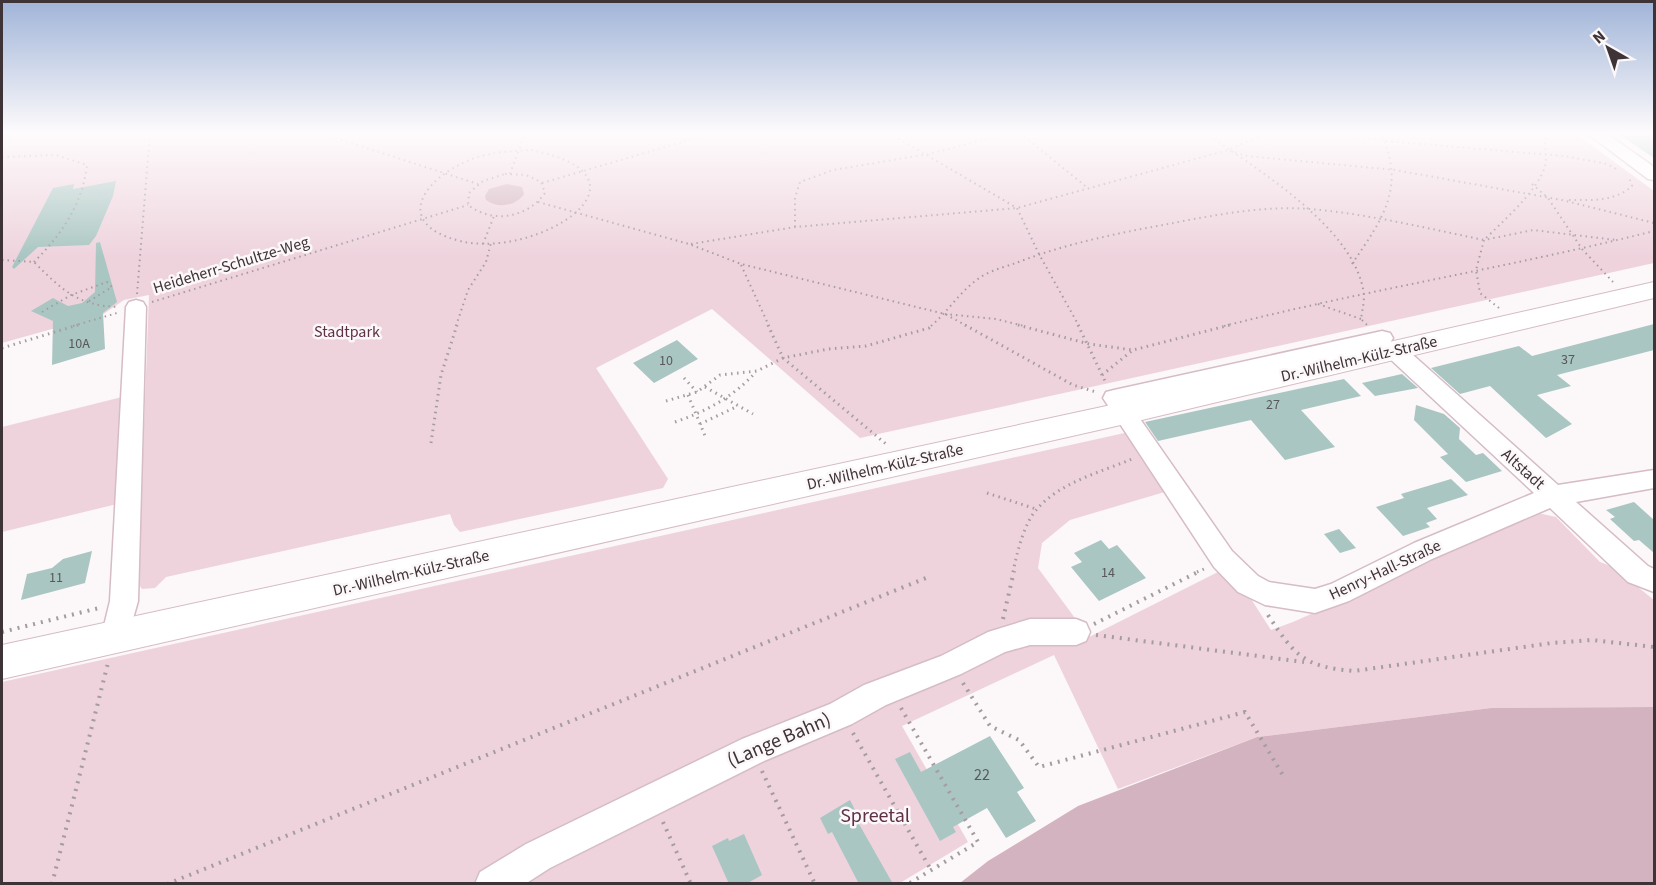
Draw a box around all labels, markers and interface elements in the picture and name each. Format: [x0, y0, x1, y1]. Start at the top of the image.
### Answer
north arrow [1578, 18, 1638, 78]
text: N [1588, 25, 1610, 49]
street label: Heideherr-Schultze-Weg [150, 231, 312, 299]
park label: Stadtpark [314, 321, 380, 343]
street label: Dr.-Wilhelm-Külz-Straße [1279, 330, 1439, 388]
house number: 10A [68, 334, 90, 354]
house number: 37 [1561, 350, 1575, 370]
house number: 10 [659, 351, 673, 371]
house number: 27 [1266, 395, 1280, 415]
street label: Dr.-Wilhelm-Külz-Straße [805, 438, 965, 496]
street label: Altstadt [1496, 443, 1550, 495]
street label: Henry-Hall-Straße [1326, 534, 1444, 606]
street label: Dr.-Wilhelm-Külz-Straße [331, 544, 491, 602]
house number: 14 [1101, 563, 1115, 583]
house number: 11 [49, 568, 63, 588]
street label: (Lange Bahn) [723, 706, 835, 774]
house number: 22 [974, 764, 990, 786]
park label: Spreetal [840, 802, 910, 830]

